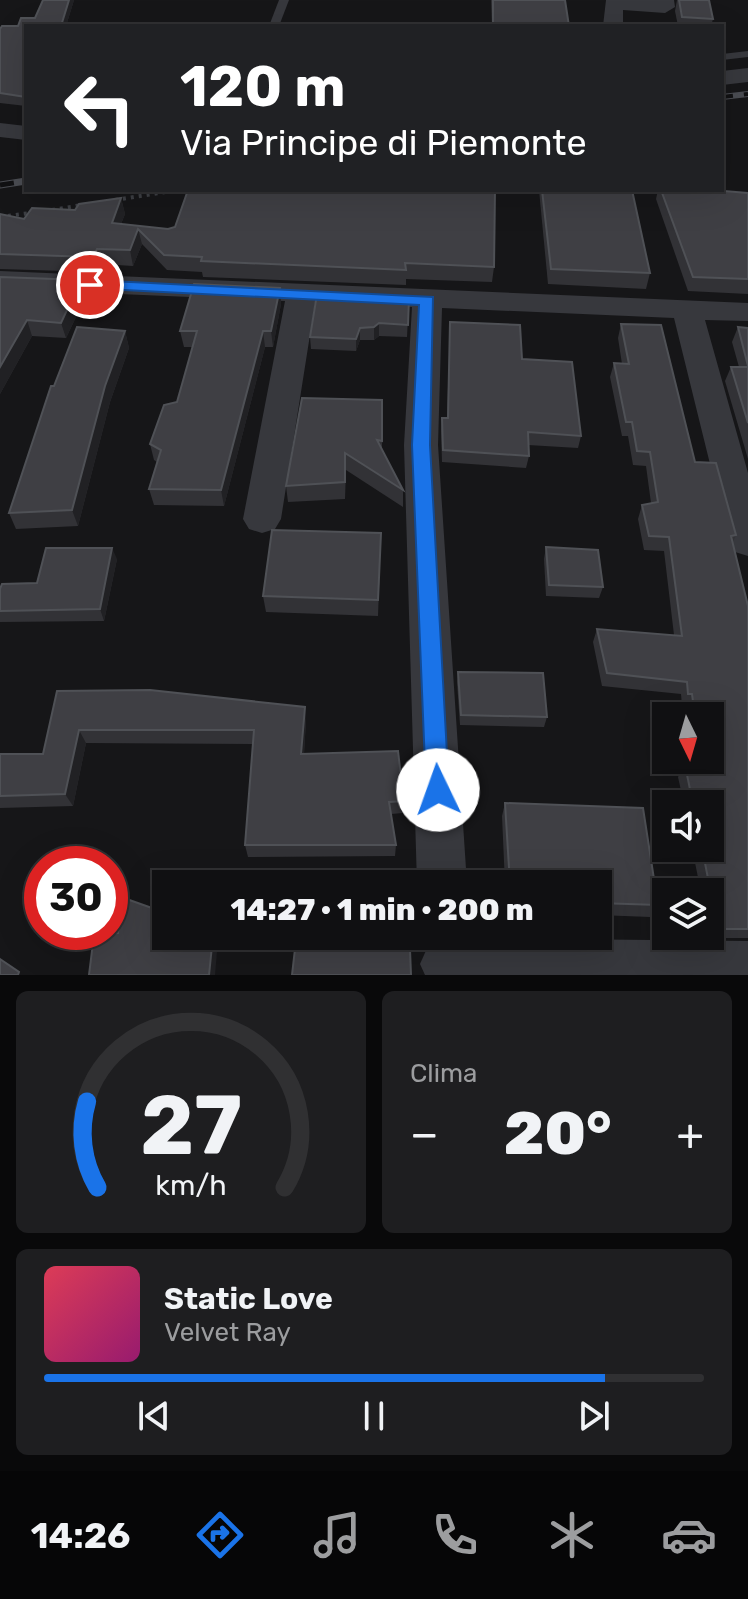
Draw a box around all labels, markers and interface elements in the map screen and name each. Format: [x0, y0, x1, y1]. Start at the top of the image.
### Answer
text: 120 m [180, 54, 346, 120]
icon: left [48, 56, 152, 160]
text: Via Principe di Piemonte [180, 121, 587, 164]
pin [56, 251, 124, 319]
icon: arrive [68, 263, 112, 307]
north arrow [652, 702, 724, 774]
map controls [652, 702, 724, 950]
position arrow [396, 748, 480, 832]
button: sound [652, 790, 724, 862]
speed limit sign: 30 [24, 846, 128, 950]
button: layers [652, 878, 724, 950]
text: 14:27 · 1 min · 200 m [231, 892, 533, 928]
text: Clima [410, 1058, 477, 1089]
text: 27 [140, 1076, 242, 1175]
text: 20° [504, 1098, 611, 1169]
text: − [410, 1108, 439, 1160]
text: + [677, 1108, 704, 1160]
text: km/h [155, 1168, 227, 1202]
text: Static Love [164, 1281, 333, 1317]
text: Velvet Ray [164, 1317, 291, 1348]
icon: previous [132, 1394, 176, 1438]
icon: pause [352, 1394, 396, 1438]
icon: next [572, 1394, 616, 1438]
icon: directions [192, 1507, 248, 1563]
icon: music [309, 1507, 365, 1563]
icon: phone [427, 1507, 483, 1563]
icon: climate [544, 1507, 600, 1563]
icon: car [661, 1507, 717, 1563]
text: 14:26 [31, 1514, 131, 1557]

